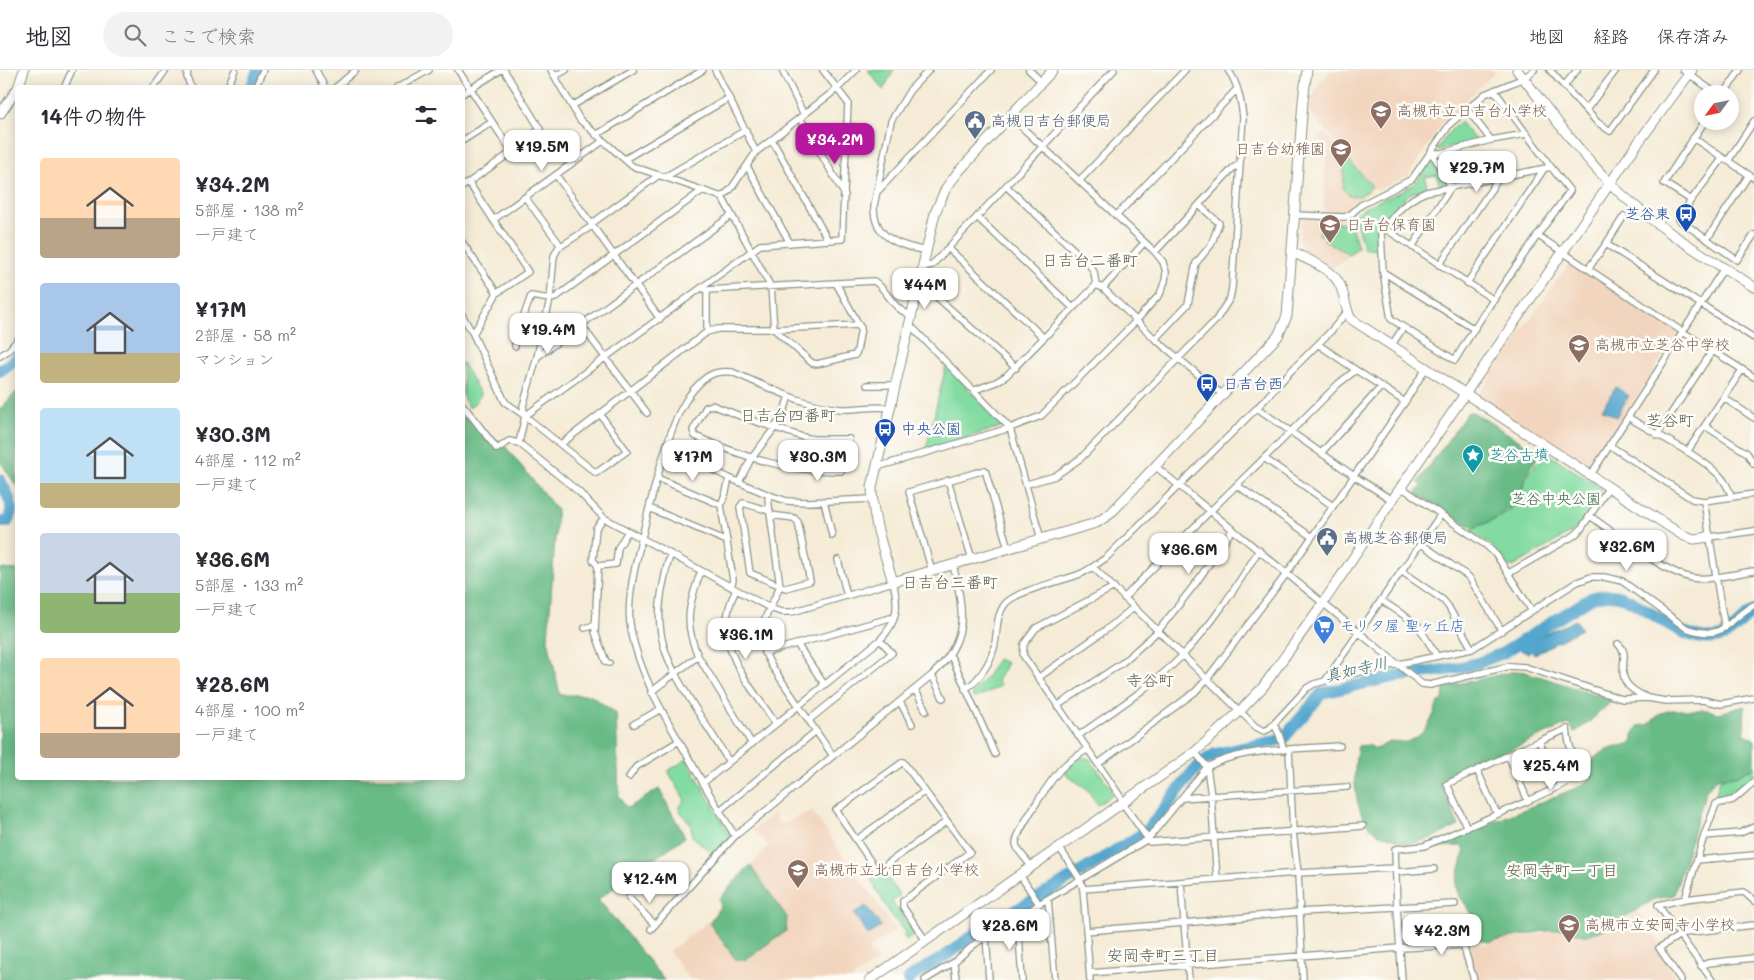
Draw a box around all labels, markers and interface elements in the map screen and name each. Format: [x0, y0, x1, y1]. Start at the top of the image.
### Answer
search box [103, 12, 453, 57]
text: 地図 [25, 20, 73, 51]
icon: search [121, 21, 149, 49]
text: ここで検索 [161, 23, 256, 48]
text: 地図 [1529, 24, 1565, 48]
text: 経路 [1593, 24, 1629, 48]
text: 保存済み [1657, 24, 1729, 48]
north arrow [1694, 85, 1739, 130]
map controls [1694, 85, 1739, 130]
school or university icon: 高槻市立日吉台小学校 [1369, 99, 1393, 130]
place label: 高槻市立日吉台小学校 [1397, 100, 1547, 120]
icon: filters [412, 101, 440, 129]
text: 14件の物件 [40, 102, 147, 129]
public building icon: 高槻日吉台郵便局 [963, 109, 987, 140]
place label: 高槻日吉台郵便局 [991, 110, 1111, 130]
pin: ¥34.2M [794, 122, 876, 165]
text: ¥34.2M [806, 128, 864, 149]
pin: ¥19.5M [501, 129, 583, 172]
text: ¥19.5M [515, 135, 569, 156]
school or university icon: 日吉台幼稚園 [1329, 137, 1353, 168]
place label: 日吉台幼稚園 [1235, 138, 1325, 158]
pin: ¥29.7M [1436, 150, 1518, 193]
text: ¥29.7M [1449, 156, 1505, 177]
text: ¥34.2M [195, 170, 270, 197]
icon: home [80, 178, 140, 238]
text: 5部屋 · 138 m² [195, 199, 304, 220]
bus stop icon: 芝谷東 [1674, 202, 1698, 233]
place label: 芝谷東 [1625, 203, 1670, 223]
school or university icon: 日吉台保育園 [1318, 213, 1342, 244]
place label: 日吉台保育園 [1346, 214, 1436, 234]
text: 一戸建て [195, 223, 259, 244]
district label: 日吉台二番町 [1042, 249, 1138, 270]
pin: ¥44M [895, 268, 955, 310]
text: ¥44M [903, 273, 947, 294]
text: ¥17M [195, 295, 247, 322]
icon: home [80, 303, 140, 363]
pin: ¥19.4M [507, 312, 589, 355]
text: ¥19.4M [520, 318, 576, 339]
text: 2部屋 · 58 m² [195, 324, 296, 345]
school or university icon: 高槻市立芝谷中学校 [1567, 333, 1591, 364]
place label: 高槻市立芝谷中学校 [1595, 334, 1730, 354]
text: マンション [195, 348, 274, 369]
bus stop icon: 日吉台西 [1195, 372, 1219, 403]
place label: 日吉台西 [1223, 373, 1283, 393]
district label: 日吉台四番町 [740, 404, 836, 425]
district label: 芝谷町 [1646, 409, 1694, 430]
bus stop icon: 中央公園 [873, 417, 897, 448]
place label: 中央公園 [901, 418, 961, 438]
text: ¥30.3M [195, 420, 271, 447]
icon: home [80, 428, 140, 488]
pin: ¥17M [663, 440, 723, 482]
pin: ¥30.3M [777, 440, 859, 482]
place icon: 芝谷古墳 [1461, 443, 1485, 474]
place label: 芝谷古墳 [1489, 444, 1549, 464]
text: ¥17M [673, 445, 713, 466]
text: ¥30.3M [789, 445, 847, 466]
text: 4部屋 · 112 m² [195, 449, 301, 470]
text: 一戸建て [195, 473, 259, 494]
park label: 芝谷中央公園 [1511, 488, 1601, 508]
public building icon: 高槻芝谷郵便局 [1315, 526, 1339, 557]
place label: 高槻芝谷郵便局 [1343, 527, 1448, 547]
pin: ¥32.6M [1586, 530, 1668, 572]
pin: ¥36.6M [1148, 532, 1230, 575]
text: ¥32.6M [1599, 535, 1655, 556]
text: ¥36.6M [1160, 538, 1218, 559]
text: ¥36.6M [195, 545, 270, 572]
icon: home [80, 553, 140, 613]
district label: 日吉台三番町 [902, 571, 998, 592]
text: 5部屋 · 133 m² [195, 574, 303, 595]
text: 一戸建て [195, 598, 259, 619]
supermarket icon: モリタ屋 聖ヶ丘店 [1312, 614, 1336, 645]
place label: モリタ屋 聖ヶ丘店 [1340, 615, 1465, 635]
pin: ¥36.1M [705, 618, 787, 660]
text: ¥36.1M [719, 623, 773, 644]
water label: 真如寺川 [1322, 651, 1389, 686]
district label: 寺谷町 [1126, 669, 1174, 690]
text: ¥28.6M [195, 670, 270, 697]
icon: home [80, 678, 140, 738]
text: 4部屋 · 100 m² [195, 699, 304, 720]
text: 一戸建て [195, 723, 259, 744]
pin: ¥25.4M [1510, 748, 1592, 791]
text: ¥25.4M [1523, 754, 1579, 775]
school or university icon: 高槻市立北日吉台小学校 [786, 858, 810, 889]
place label: 高槻市立北日吉台小学校 [814, 859, 979, 879]
district label: 安岡寺町一丁目 [1506, 859, 1618, 880]
pin: ¥12.4M [609, 862, 691, 904]
text: ¥12.4M [623, 867, 677, 888]
pin: ¥28.6M [969, 908, 1051, 951]
school or university icon: 高槻市立安岡寺小学校 [1557, 913, 1581, 944]
text: ¥28.6M [982, 914, 1038, 935]
pin: ¥42.3M [1401, 914, 1483, 956]
place label: 高槻市立安岡寺小学校 [1585, 914, 1735, 934]
text: ¥42.3M [1413, 919, 1471, 940]
district label: 安岡寺町三丁目 [1107, 944, 1219, 965]

